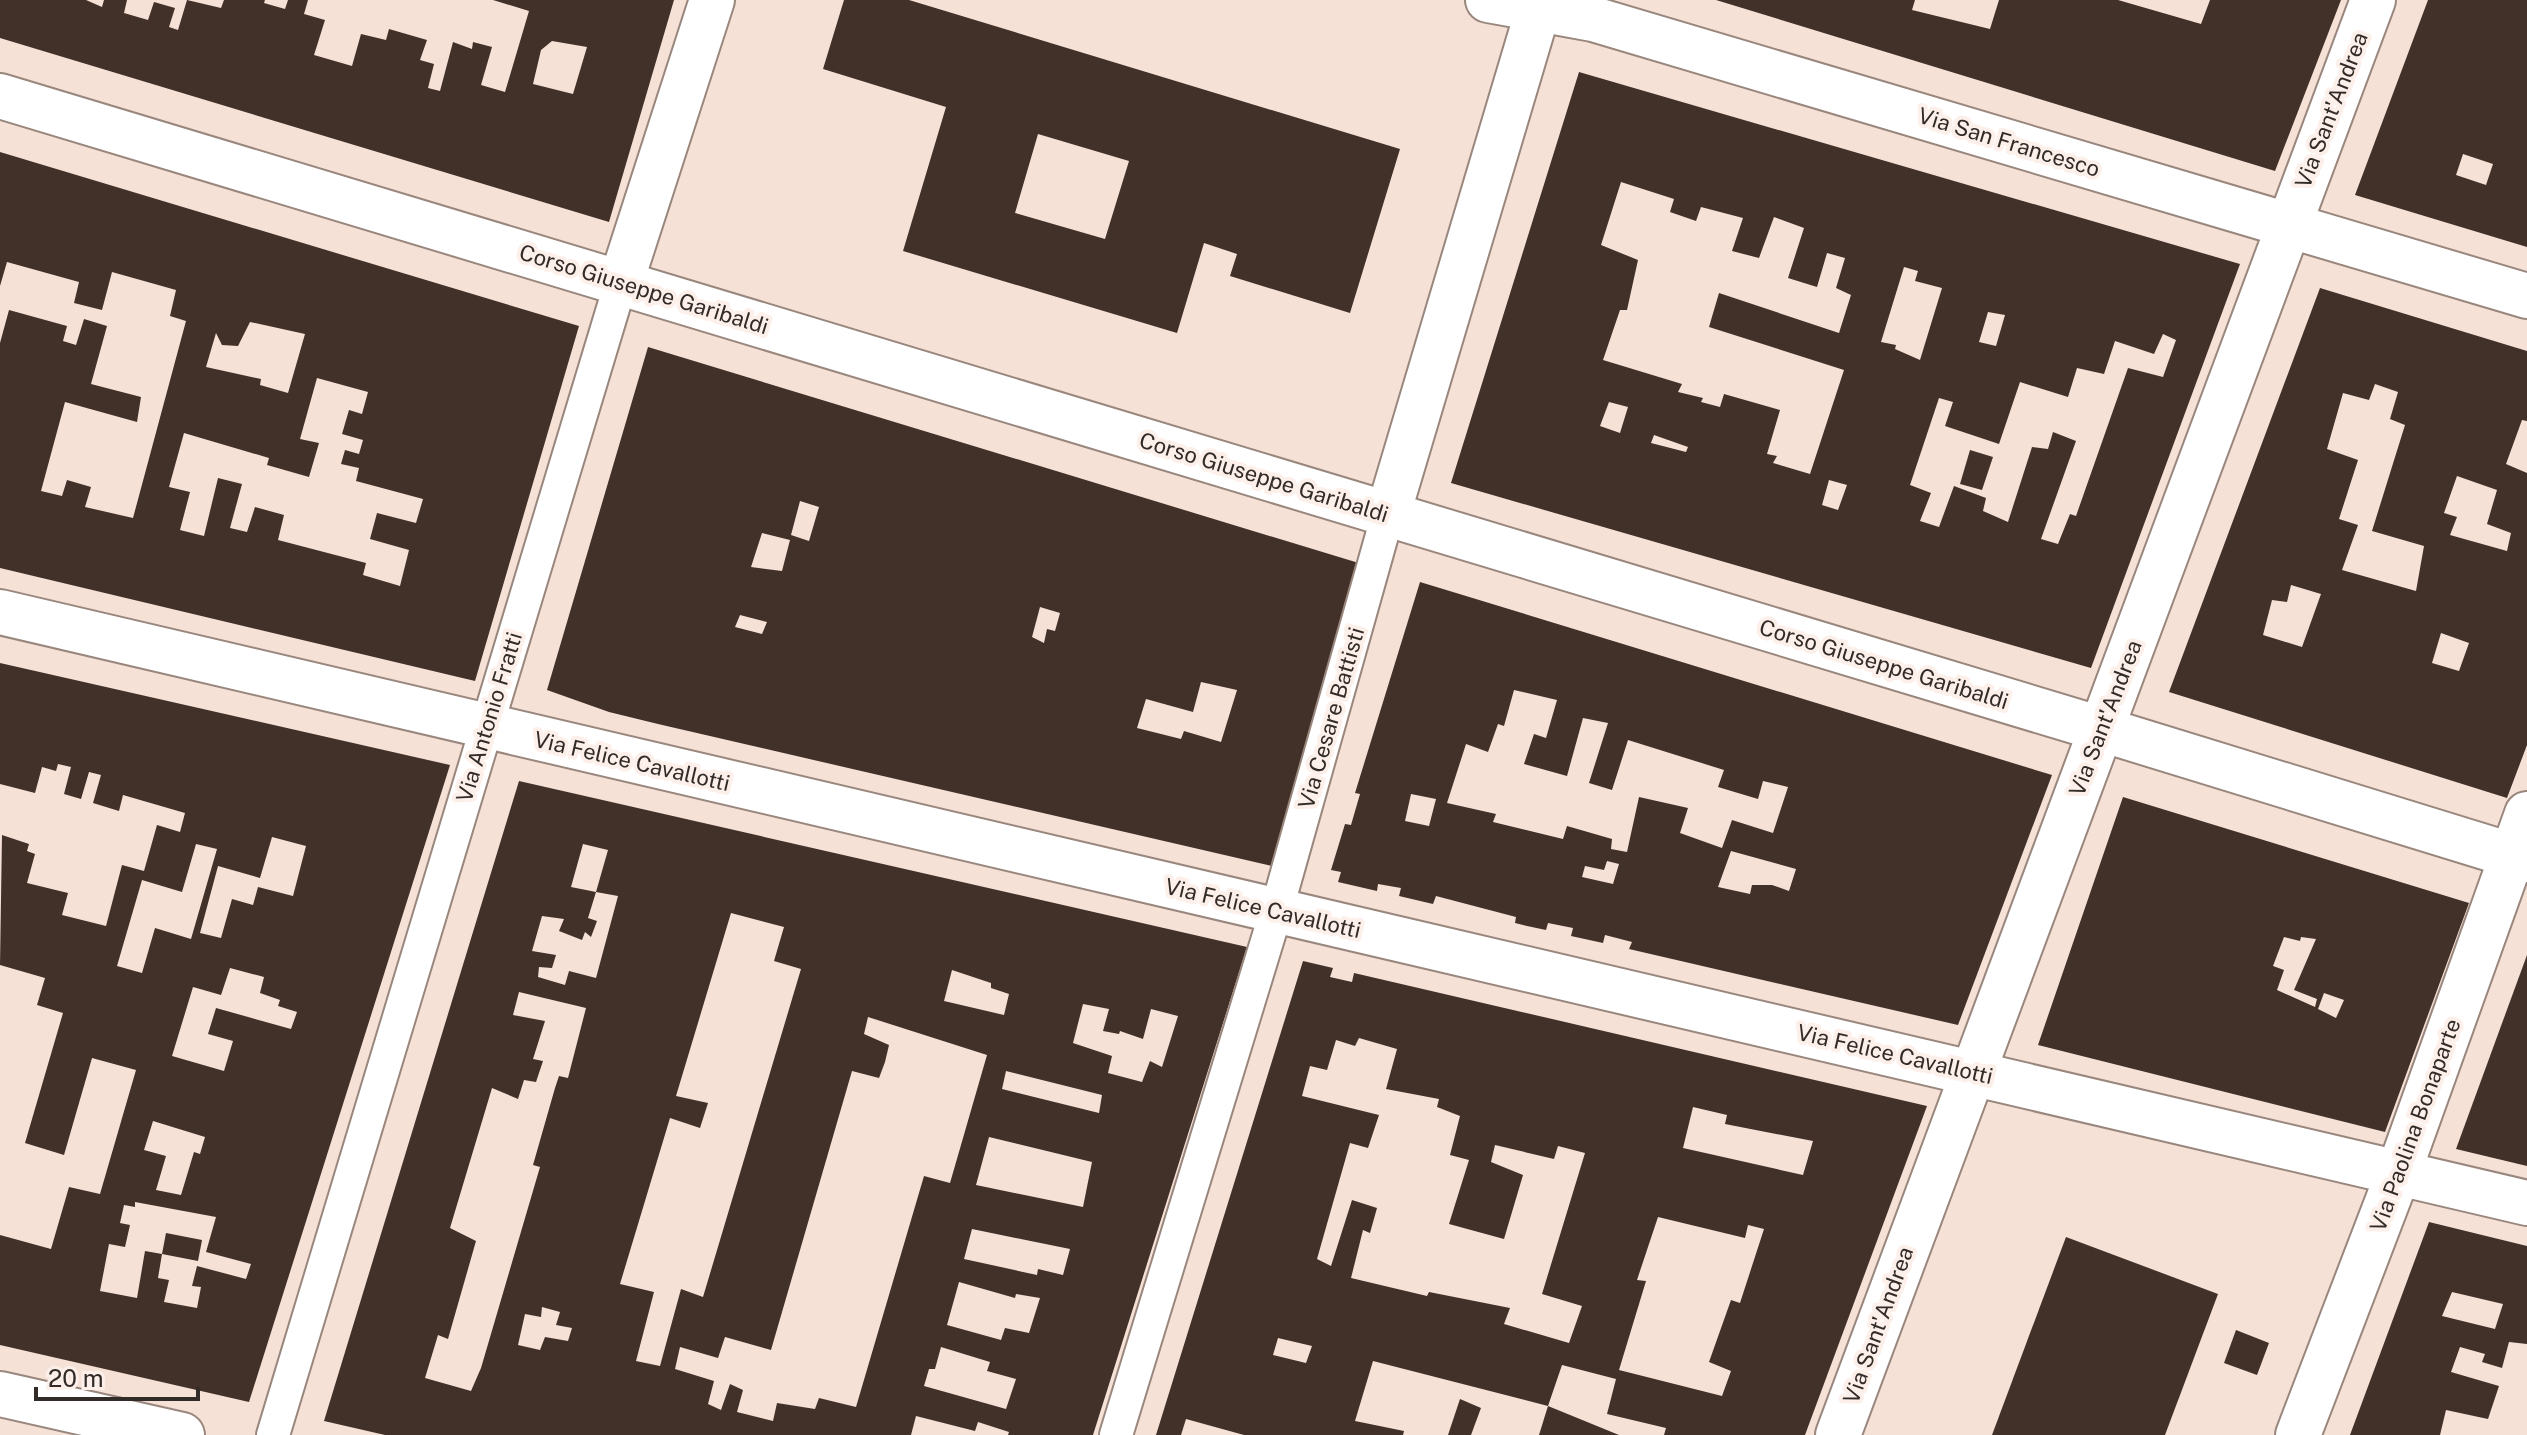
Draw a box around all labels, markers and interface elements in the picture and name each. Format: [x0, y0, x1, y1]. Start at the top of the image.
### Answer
street label: Via Sant'Andrea [2289, 28, 2373, 192]
street label: Via San Francesco [1915, 102, 2103, 182]
street label: Corso Giuseppe Garibaldi [516, 239, 772, 339]
street label: Corso Giuseppe Garibaldi [1136, 427, 1392, 527]
street label: Corso Giuseppe Garibaldi [1756, 614, 2012, 714]
street label: Via Cesare Battisti [1293, 624, 1369, 812]
street label: Via Antonio Fratti [451, 629, 527, 805]
street label: Via Sant'Andrea [2063, 636, 2147, 800]
street label: Via Felice Cavallotti [532, 726, 732, 796]
street label: Via Felice Cavallotti [1163, 873, 1363, 943]
street label: Via Paolina Bonaparte [2364, 1015, 2466, 1235]
street label: Via Felice Cavallotti [1795, 1019, 1995, 1089]
street label: Via Sant'Andrea [1838, 1243, 1918, 1407]
scale bar [36, 1351, 198, 1401]
text: 20 m [48, 1364, 104, 1392]

